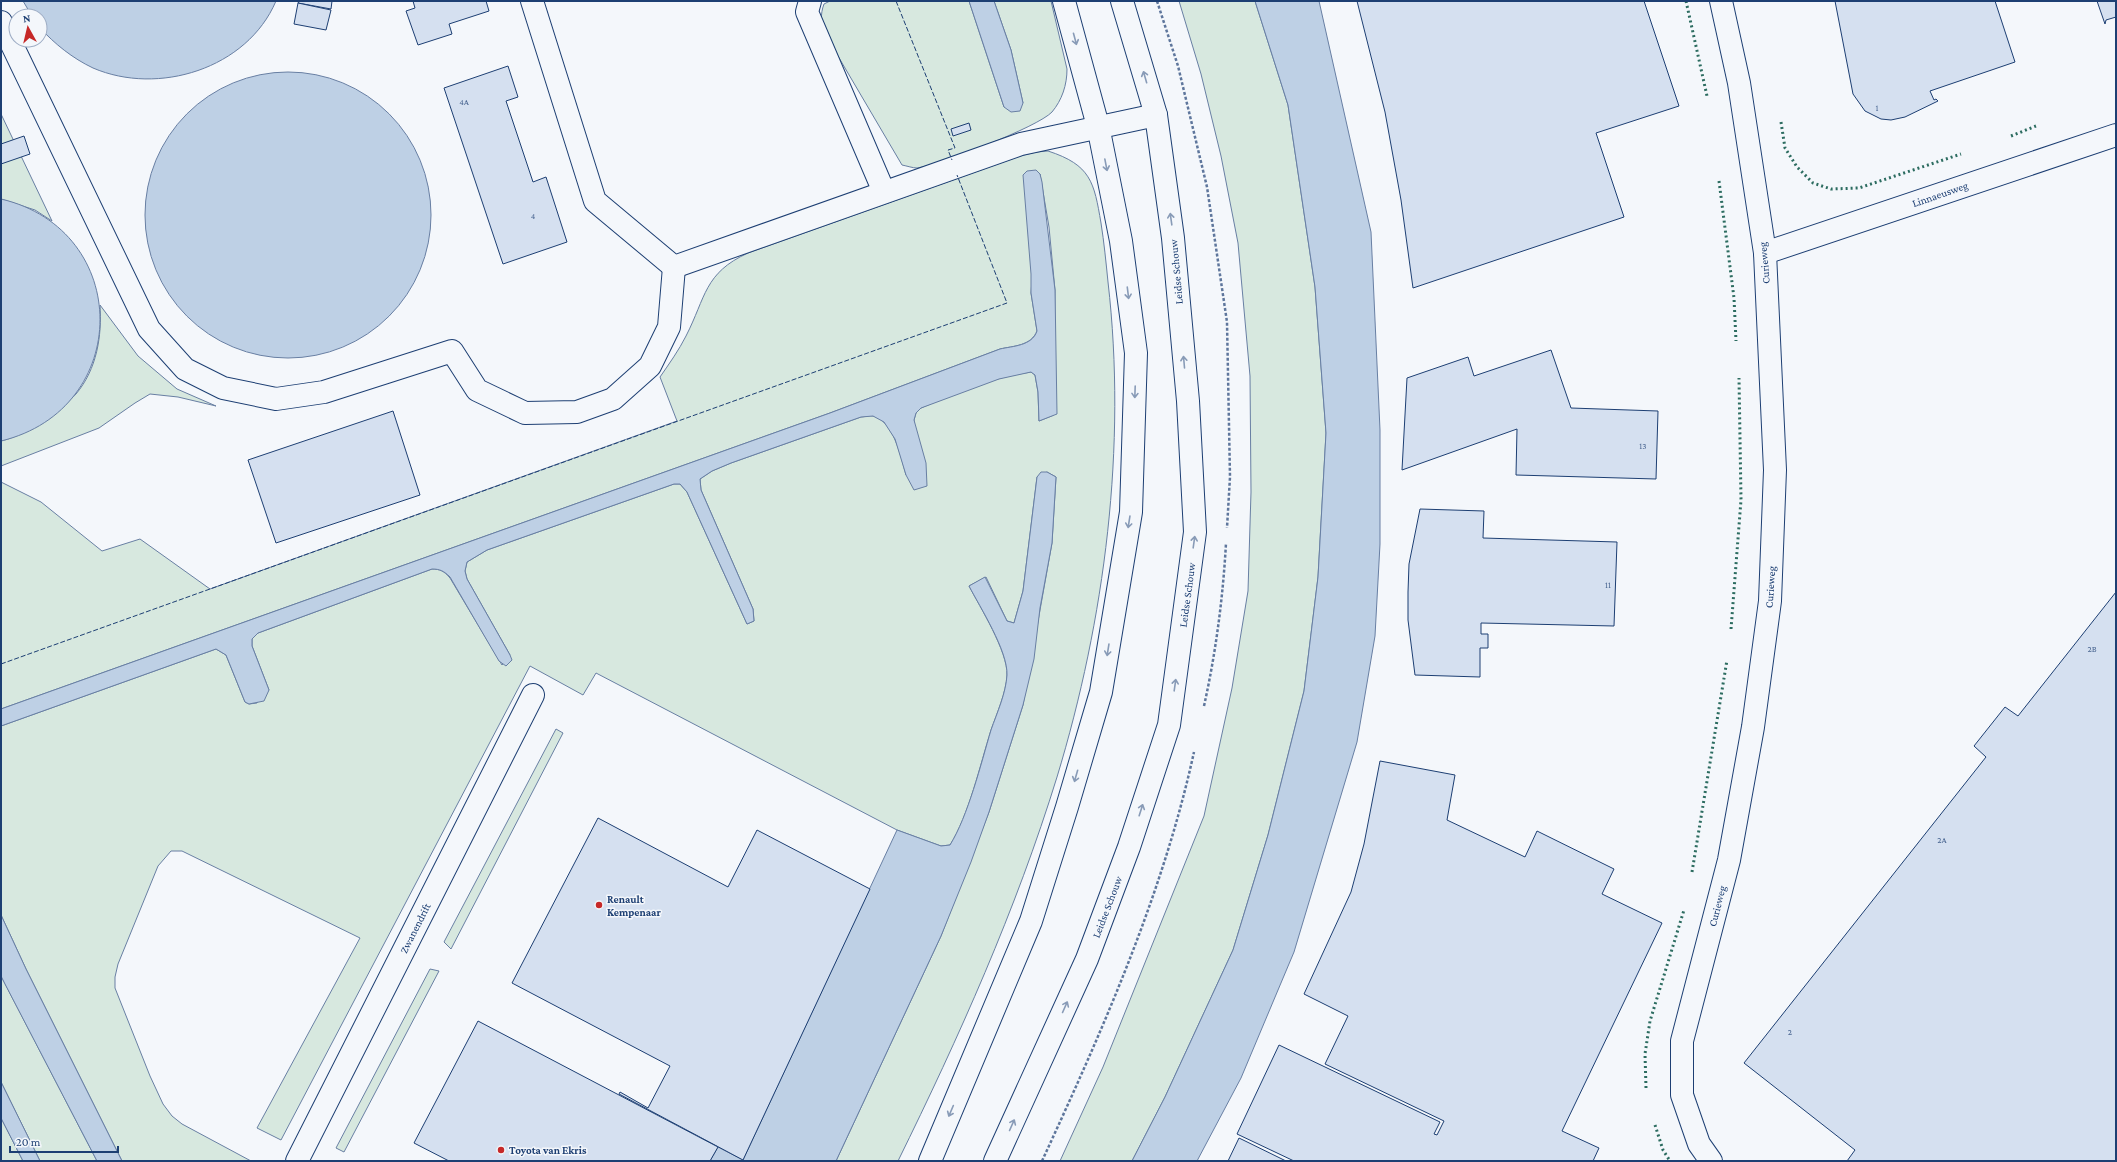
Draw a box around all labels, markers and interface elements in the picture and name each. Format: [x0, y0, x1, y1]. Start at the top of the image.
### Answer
north arrow [8, 8, 48, 48]
text: N [22, 12, 32, 25]
one-way arrow [1072, 32, 1079, 45]
one-way arrow [1141, 71, 1148, 84]
house number: 4A [459, 97, 470, 107]
house number: 1 [1876, 103, 1879, 113]
one-way arrow [1102, 158, 1110, 171]
street label: Linnaeusweg [1910, 179, 1971, 210]
house number: 4 [531, 211, 536, 221]
one-way arrow [1167, 213, 1175, 226]
street label: Leidse Schouw [1167, 238, 1185, 305]
street label: Curieweg [1756, 241, 1773, 284]
one-way arrow [1124, 286, 1132, 299]
one-way arrow [1181, 356, 1188, 369]
one-way arrow [1131, 385, 1138, 398]
house number: 13 [1639, 441, 1647, 451]
one-way arrow [1125, 515, 1133, 528]
one-way arrow [1190, 536, 1198, 549]
street label: Leidse Schouw [1177, 561, 1198, 628]
street label: Curieweg [1763, 565, 1778, 608]
house number: 11 [1605, 580, 1611, 590]
one-way arrow [1104, 643, 1112, 656]
house number: 2B [2087, 644, 2097, 654]
one-way arrow [1171, 679, 1179, 692]
one-way arrow [1072, 769, 1079, 782]
one-way arrow [1138, 805, 1146, 817]
house number: 2A [1937, 835, 1948, 845]
street label: Leidse Schouw [1090, 874, 1125, 940]
street label: Curieweg [1706, 884, 1729, 928]
place label: Renault Kempenaar [607, 893, 661, 918]
marker: Renault Kempenaar [594, 900, 604, 910]
street label: Zwanendrift [397, 901, 433, 955]
one-way arrow [1062, 1002, 1069, 1014]
house number: 2 [1788, 1027, 1792, 1037]
one-way arrow [947, 1104, 954, 1116]
one-way arrow [1008, 1120, 1016, 1132]
scale bar [10, 1128, 118, 1154]
text: 20 m [16, 1135, 41, 1149]
place label: Toyota van Ekris [509, 1144, 587, 1156]
marker: Toyota van Ekris [496, 1145, 506, 1155]

